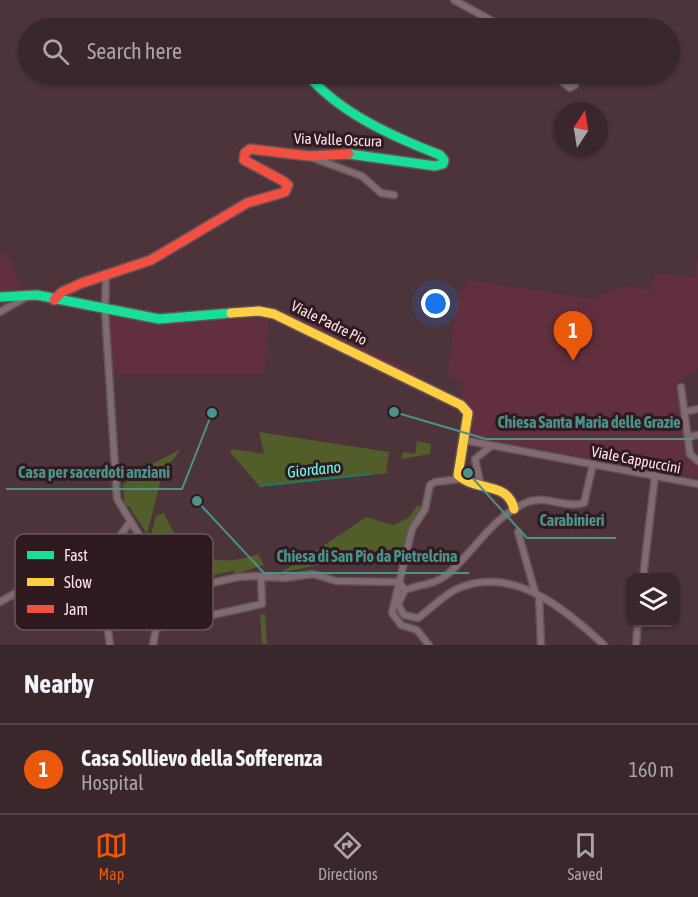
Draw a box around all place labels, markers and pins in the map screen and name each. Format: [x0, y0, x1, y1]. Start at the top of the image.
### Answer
pin: 1 [554, 312, 592, 361]
callout: Chiesa Santa Maria delle Grazie [486, 405, 693, 439]
callout: Casa per sacerdoti anziani [6, 455, 182, 489]
callout: Carabinieri [527, 504, 616, 538]
callout: Chiesa di San Pio da Pietrelcina [264, 539, 469, 573]

